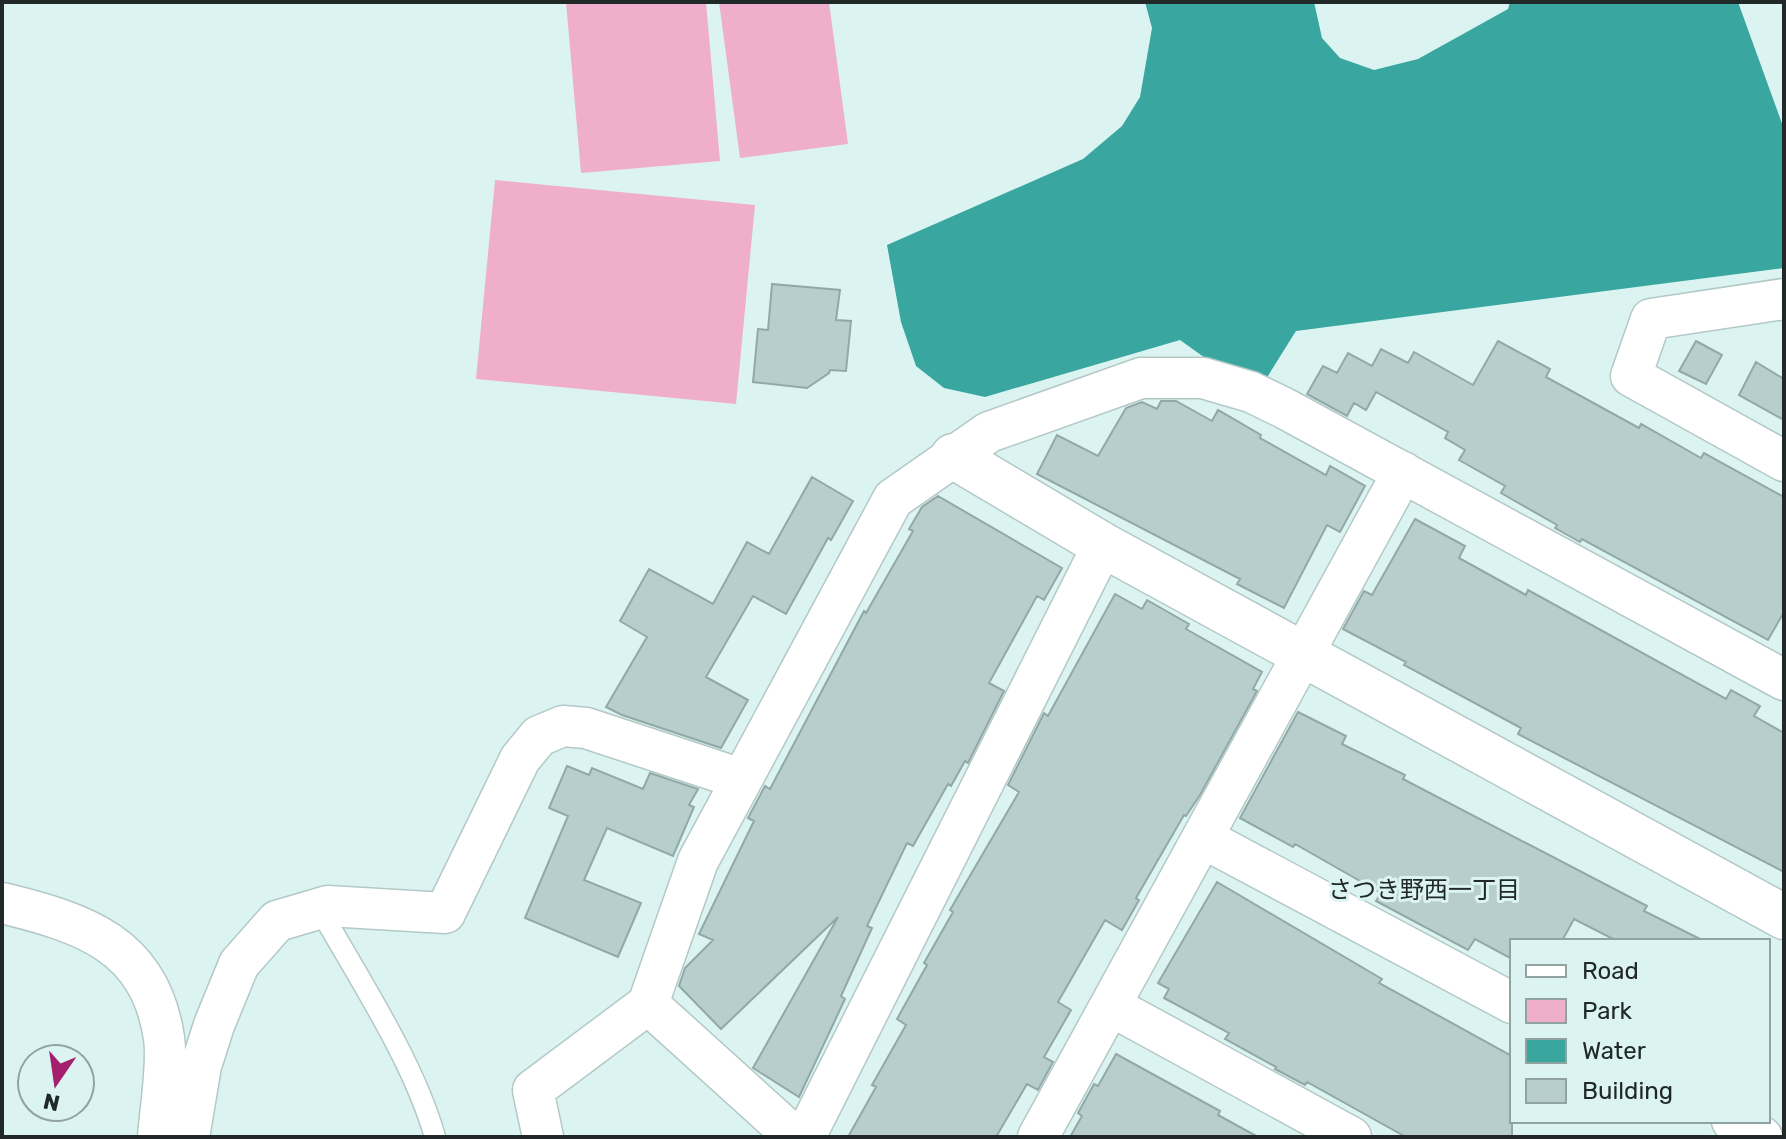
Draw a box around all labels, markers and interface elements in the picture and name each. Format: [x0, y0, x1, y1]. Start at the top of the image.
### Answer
district label: さつき野西一丁目 [1328, 876, 1520, 904]
legend [1510, 939, 1770, 1123]
text: Road [1582, 957, 1639, 985]
text: Park [1582, 997, 1633, 1025]
text: Water [1582, 1037, 1646, 1065]
north arrow [16, 1043, 96, 1123]
text: Building [1582, 1077, 1673, 1105]
text: N [41, 1087, 62, 1117]

